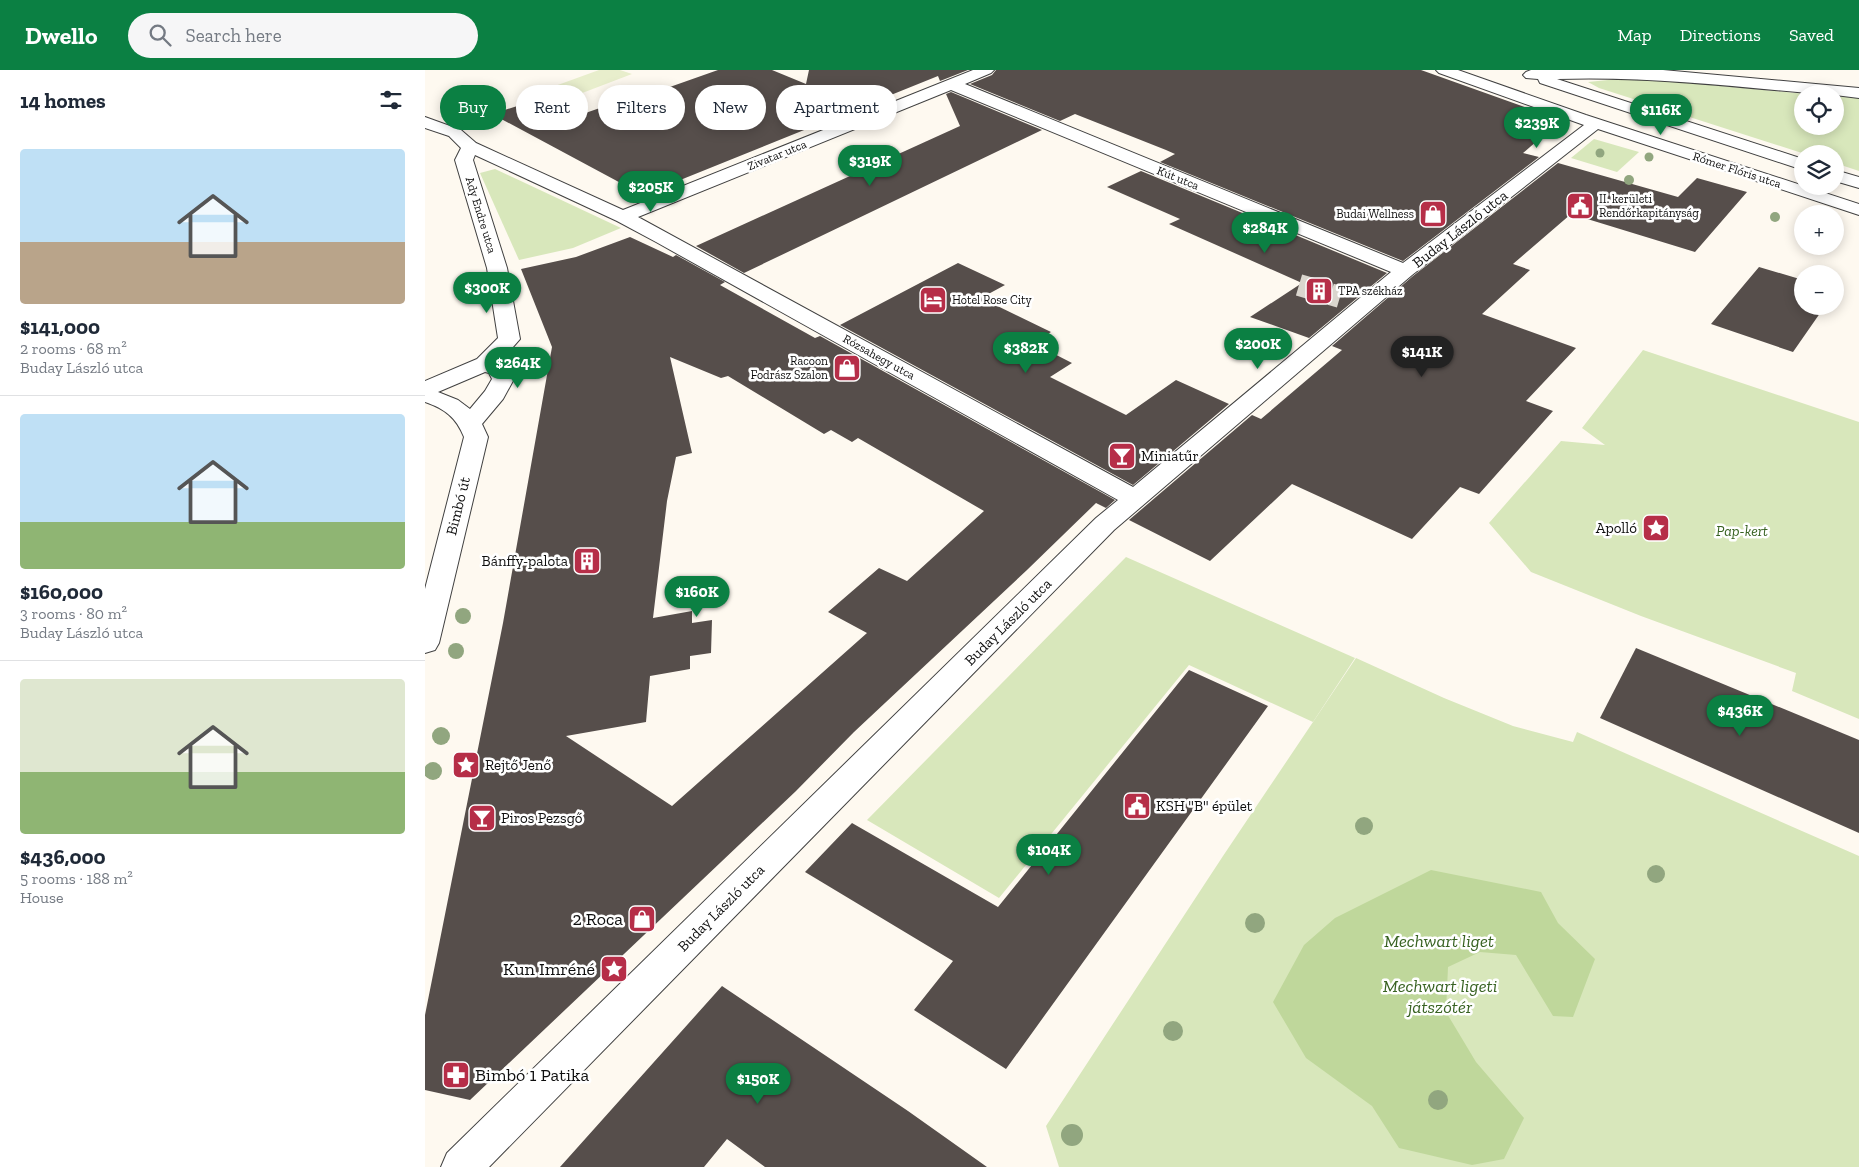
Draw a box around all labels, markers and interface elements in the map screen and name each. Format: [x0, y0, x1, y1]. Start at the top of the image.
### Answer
search box [128, 13, 478, 58]
text: Dwello [25, 21, 98, 50]
icon: search [146, 21, 174, 49]
text: Search here [186, 24, 282, 47]
text: Map [1617, 24, 1652, 46]
text: Directions [1680, 24, 1761, 46]
text: Saved [1789, 24, 1834, 46]
chip: Buy [440, 85, 506, 130]
chip: Rent [516, 85, 588, 130]
chip: Filters [598, 85, 685, 130]
chip: New [695, 85, 766, 130]
chip: Apartment [776, 85, 897, 130]
map controls [1794, 85, 1844, 315]
button: locate [1794, 85, 1844, 135]
icon: filters [377, 86, 405, 114]
text: 14 homes [20, 88, 106, 113]
pin: $116K [1626, 93, 1696, 136]
text: $116K [1641, 100, 1681, 119]
pin: $239K [1502, 106, 1572, 149]
text: $239K [1515, 113, 1559, 132]
street label: Zivatar utca [745, 137, 809, 173]
pin: $319K [835, 144, 905, 187]
button: layers [1794, 145, 1844, 195]
street label: Rómer Flóris utca [1691, 149, 1783, 191]
text: $319K [849, 151, 891, 170]
street label: Kút utca [1155, 163, 1201, 193]
pin: $205K [616, 170, 686, 213]
street label: Ady Endre utca [463, 175, 499, 255]
text: $205K [629, 177, 673, 196]
icon: home [168, 181, 258, 271]
street label: Buday László utca [1409, 186, 1511, 272]
public building icon: II. kerületi Rendőrkapitányság [1565, 191, 1595, 221]
place label: II. kerületi Rendőrkapitányság [1599, 192, 1699, 220]
shop icon: Budai Wellness [1418, 199, 1448, 229]
button: + [1794, 205, 1844, 255]
place label: Budai Wellness [1336, 207, 1414, 221]
pin: $284K [1230, 212, 1300, 254]
text: $284K [1243, 218, 1287, 237]
button: − [1794, 265, 1844, 315]
pin: $300K [452, 272, 522, 314]
building icon: TPA székház [1304, 276, 1334, 306]
text: $300K [464, 278, 510, 297]
place label: TPA székház [1338, 284, 1403, 298]
hotel icon: Hotel Rose City [918, 285, 948, 315]
place label: Hotel Rose City [952, 293, 1033, 307]
text: $141,000 [20, 314, 100, 339]
pin: $200K [1223, 328, 1293, 370]
street label: Rózsahegy utca [841, 331, 918, 383]
pin: $382K [991, 332, 1061, 374]
text: $200K [1235, 334, 1281, 353]
pin: $141K [1387, 336, 1457, 378]
text: $382K [1004, 338, 1048, 357]
text: 2 rooms · 68 m² [20, 339, 127, 358]
text: $141K [1402, 342, 1442, 361]
pin: $264K [483, 346, 553, 389]
text: $264K [496, 353, 540, 372]
shop icon: Racoon Fodrász Szalon [832, 353, 862, 383]
place label: Racoon Fodrász Szalon [751, 354, 828, 382]
text: Buday László utca [20, 358, 143, 377]
bar icon: Miniatűr [1107, 441, 1137, 471]
icon: home [168, 447, 258, 537]
place label: Miniatűr [1141, 447, 1199, 465]
street label: Bimbó út [442, 475, 474, 537]
place icon: Apolló [1641, 513, 1671, 543]
place label: Apolló [1596, 519, 1637, 537]
park label: Pap-kert [1716, 522, 1768, 540]
building icon: Bánffy-palota [572, 546, 602, 576]
place label: Bánffy-palota [482, 552, 568, 570]
street label: Buday László utca [961, 575, 1055, 669]
pin: $160K [662, 576, 732, 618]
text: $160,000 [20, 579, 103, 604]
text: $160K [676, 582, 718, 601]
text: 3 rooms · 80 m² [20, 604, 127, 623]
text: Buday László utca [20, 623, 143, 642]
pin: $436K [1705, 694, 1775, 737]
text: $436K [1718, 701, 1762, 720]
icon: home [168, 712, 258, 802]
place icon: Rejtő Jenő [451, 750, 481, 780]
place label: Rejtő Jenő [485, 756, 551, 774]
public building icon: KSH "B" épület [1122, 791, 1152, 821]
place label: KSH "B" épület [1156, 797, 1253, 815]
bar icon: Piros Pezsgő [467, 803, 497, 833]
place label: Piros Pezsgő [501, 809, 583, 827]
pin: $104K [1014, 834, 1084, 876]
text: $104K [1027, 840, 1071, 859]
text: $436,000 [20, 844, 106, 869]
street label: Buday László utca [674, 861, 768, 955]
text: 5 rooms · 188 m² [20, 869, 133, 888]
text: House [20, 888, 63, 907]
shop icon: 2 Roca [627, 904, 657, 934]
place label: 2 Roca [573, 908, 623, 930]
park label: Mechwart liget [1384, 930, 1494, 952]
place icon: Kun Imréné [599, 954, 629, 984]
place label: Kun Imréné [503, 958, 595, 980]
park label: Mechwart ligeti játszótér [1383, 975, 1497, 1018]
pharmacy icon: Bimbó 1 Patika [441, 1060, 471, 1090]
pin: $150K [723, 1062, 793, 1105]
place label: Bimbó 1 Patika [475, 1064, 589, 1086]
text: $150K [737, 1069, 779, 1088]

